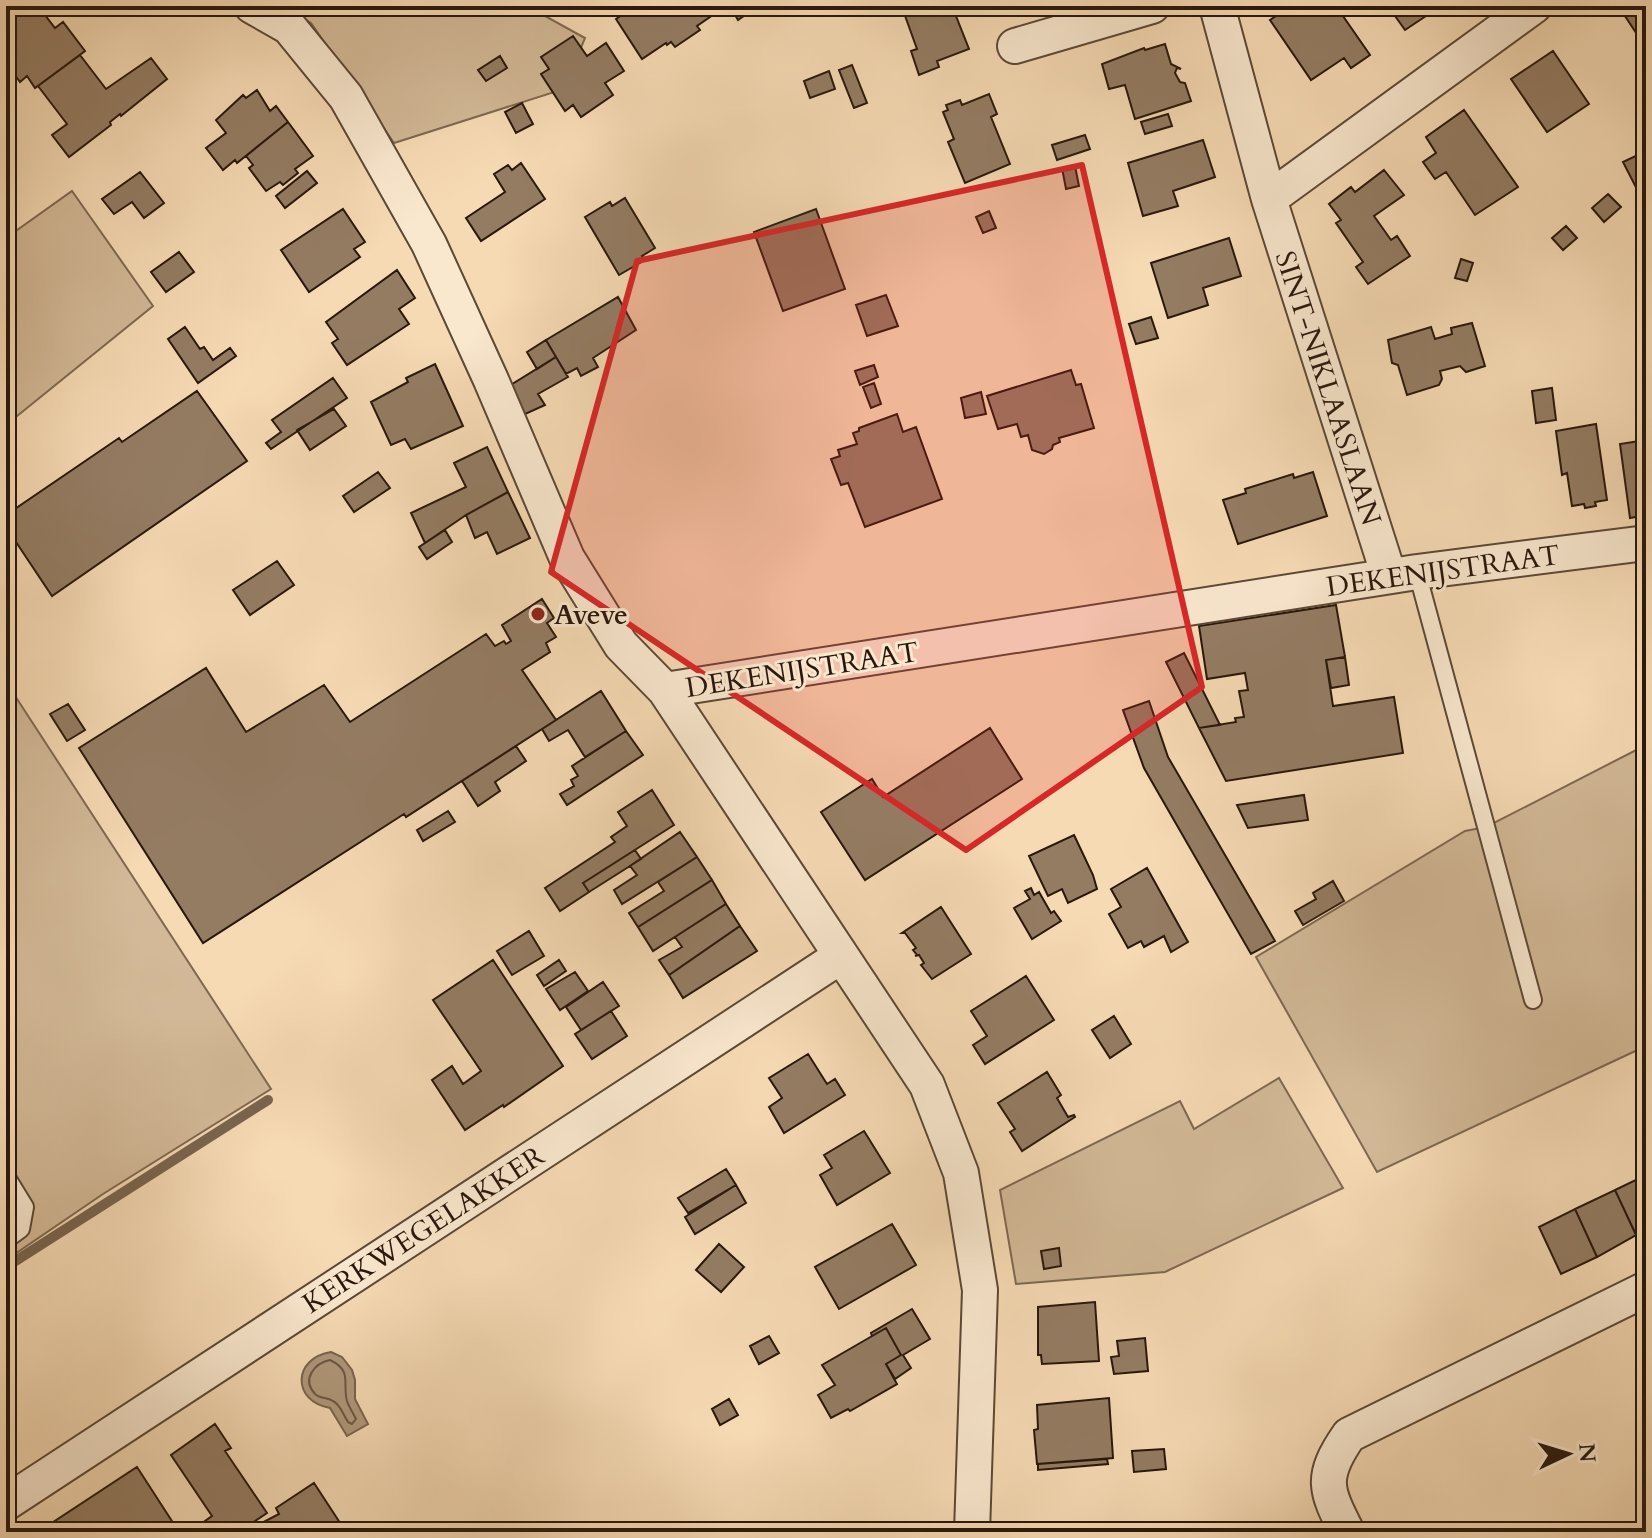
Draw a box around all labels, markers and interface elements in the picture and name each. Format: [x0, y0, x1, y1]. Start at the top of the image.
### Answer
street label: SINT-NIKLAASLAAN [1266, 246, 1390, 530]
street label: DEKENIJSTRAAT [1324, 536, 1562, 606]
place label: Aveve [554, 596, 628, 634]
marker: Aveve [529, 605, 547, 623]
street label: DEKENIJSTRAAT [683, 633, 921, 707]
street label: KERKWEGELAKKER [295, 1137, 552, 1322]
north arrow [1528, 1414, 1608, 1494]
text: N [1571, 1442, 1603, 1463]

